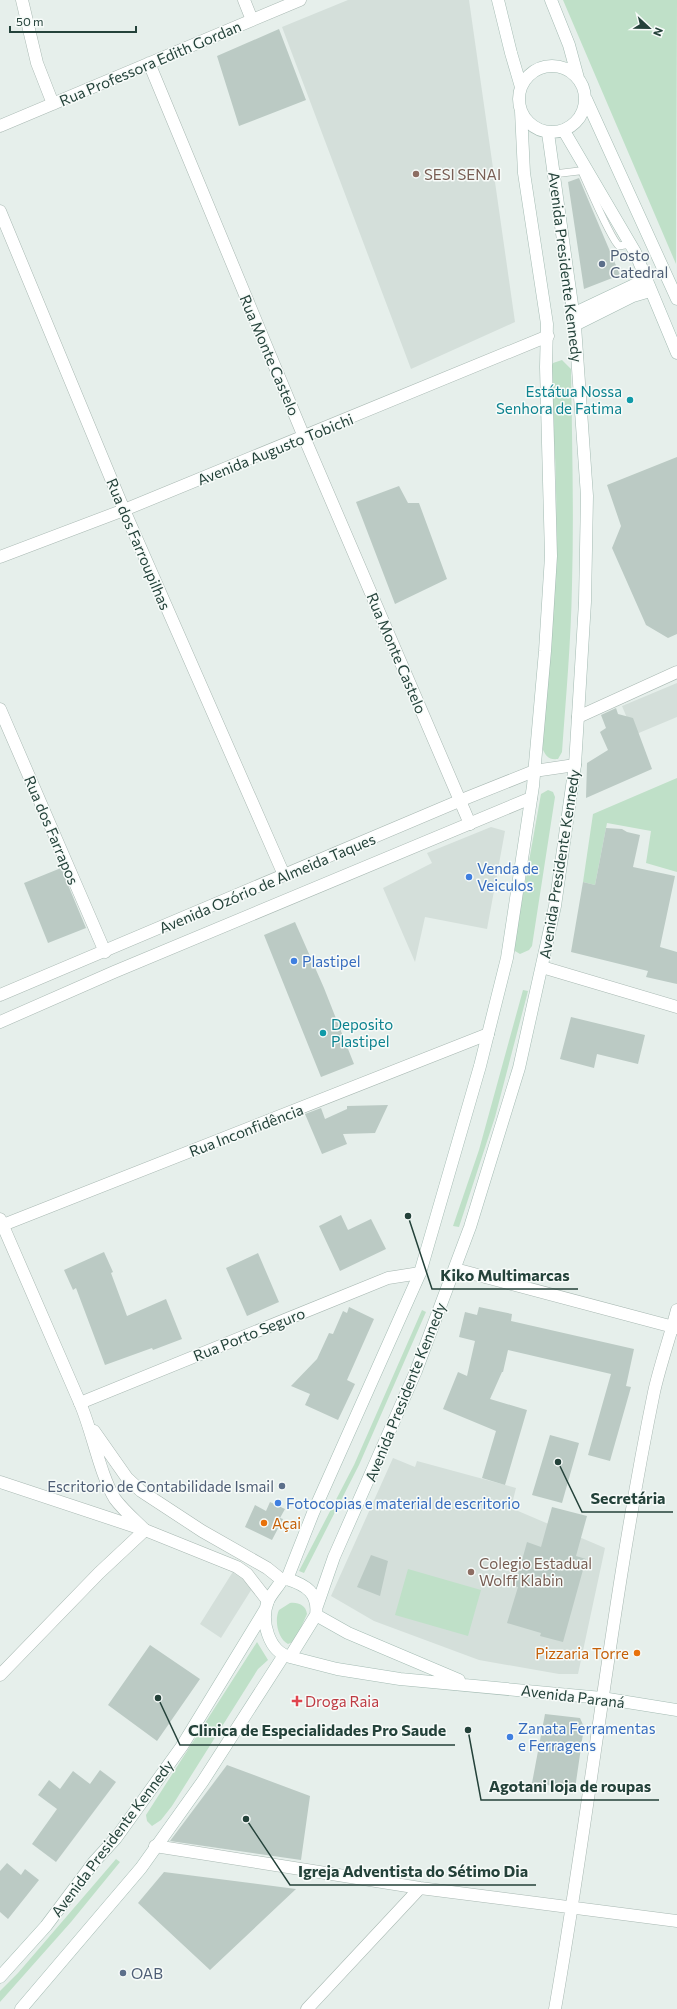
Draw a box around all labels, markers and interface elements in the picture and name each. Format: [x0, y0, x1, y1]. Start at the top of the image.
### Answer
scale bar [10, 8, 136, 34]
north arrow [629, 8, 669, 48]
text: 50 m [16, 14, 44, 28]
street label: Rua Professora Edith Gordan [56, 17, 244, 109]
text: N [651, 26, 666, 38]
place label: SESI SENAI [424, 165, 501, 183]
marker: SESI SENAI [411, 169, 421, 179]
street label: Avenida Presidente Kennedy [545, 171, 587, 363]
place label: Posto Catedral [610, 246, 668, 281]
marker: Posto Catedral [597, 259, 607, 269]
street label: Rua Monte Castelo [236, 292, 304, 418]
place label: Estátua Nossa Senhora de Fatima [496, 382, 622, 417]
marker: Estátua Nossa Senhora de Fatima [625, 395, 635, 405]
street label: Avenida Augusto Tobichi [194, 409, 356, 489]
street label: Rua dos Farroupilhas [103, 475, 175, 613]
street label: Rua Monte Castelo [363, 590, 431, 716]
street label: Avenida Presidente Kennedy [535, 768, 583, 960]
street label: Rua dos Farrapos [21, 773, 83, 887]
street label: Avenida Ozório de Almeida Taques [156, 829, 378, 937]
place label: Venda de Veiculos [477, 859, 539, 894]
marker: Venda de Veiculos [464, 872, 474, 882]
place label: Plastipel [302, 952, 360, 970]
marker: Plastipel [289, 956, 299, 966]
place label: Deposito Plastipel [331, 1015, 393, 1050]
marker: Deposito Plastipel [318, 1028, 328, 1038]
street label: Rua Inconfidência [186, 1100, 306, 1160]
callout: Kiko Multimarcas [432, 1261, 578, 1289]
text: Kiko Multimarcas [440, 1265, 570, 1284]
street label: Avenida Presidente Kennedy [361, 1300, 449, 1484]
street label: Rua Porto Seguro [190, 1303, 308, 1365]
place label: Escritorio de Contabilidade Ismail [47, 1477, 274, 1495]
marker: Escritorio de Contabilidade Ismail [277, 1481, 287, 1491]
callout: Secretária [582, 1484, 673, 1512]
text: Secretária [590, 1488, 666, 1507]
place label: Fotocopias e material de escritorio [286, 1494, 520, 1512]
marker: Fotocopias e material de escritorio [273, 1498, 283, 1508]
place label: Açai [272, 1514, 301, 1532]
marker: Açai [259, 1518, 269, 1528]
place label: Colegio Estadual Wolff Klabin [479, 1554, 592, 1589]
marker: Colegio Estadual Wolff Klabin [466, 1567, 476, 1577]
place label: Pizzaria Torre [535, 1644, 629, 1662]
marker: Pizzaria Torre [632, 1648, 642, 1658]
street label: Avenida Paraná [520, 1681, 626, 1711]
place label: Droga Raia [305, 1692, 379, 1710]
marker: Droga Raia [292, 1696, 302, 1706]
callout: Clinica de Especialidades Pro Saude [180, 1717, 455, 1745]
place label: Zanata Ferramentas e Ferragens [518, 1719, 656, 1754]
text: Clinica de Especialidades Pro Saude [188, 1720, 446, 1739]
marker: Zanata Ferramentas e Ferragens [505, 1732, 515, 1742]
street label: Avenida Presidente Kennedy [47, 1756, 177, 1920]
callout: Agotani loja de roupas [481, 1772, 659, 1800]
text: Agotani loja de roupas [489, 1776, 651, 1795]
callout: Igreja Adventista do Sétimo Dia [290, 1857, 536, 1885]
text: Igreja Adventista do Sétimo Dia [298, 1861, 528, 1880]
place label: OAB [131, 1964, 163, 1982]
marker: OAB [118, 1968, 128, 1978]

